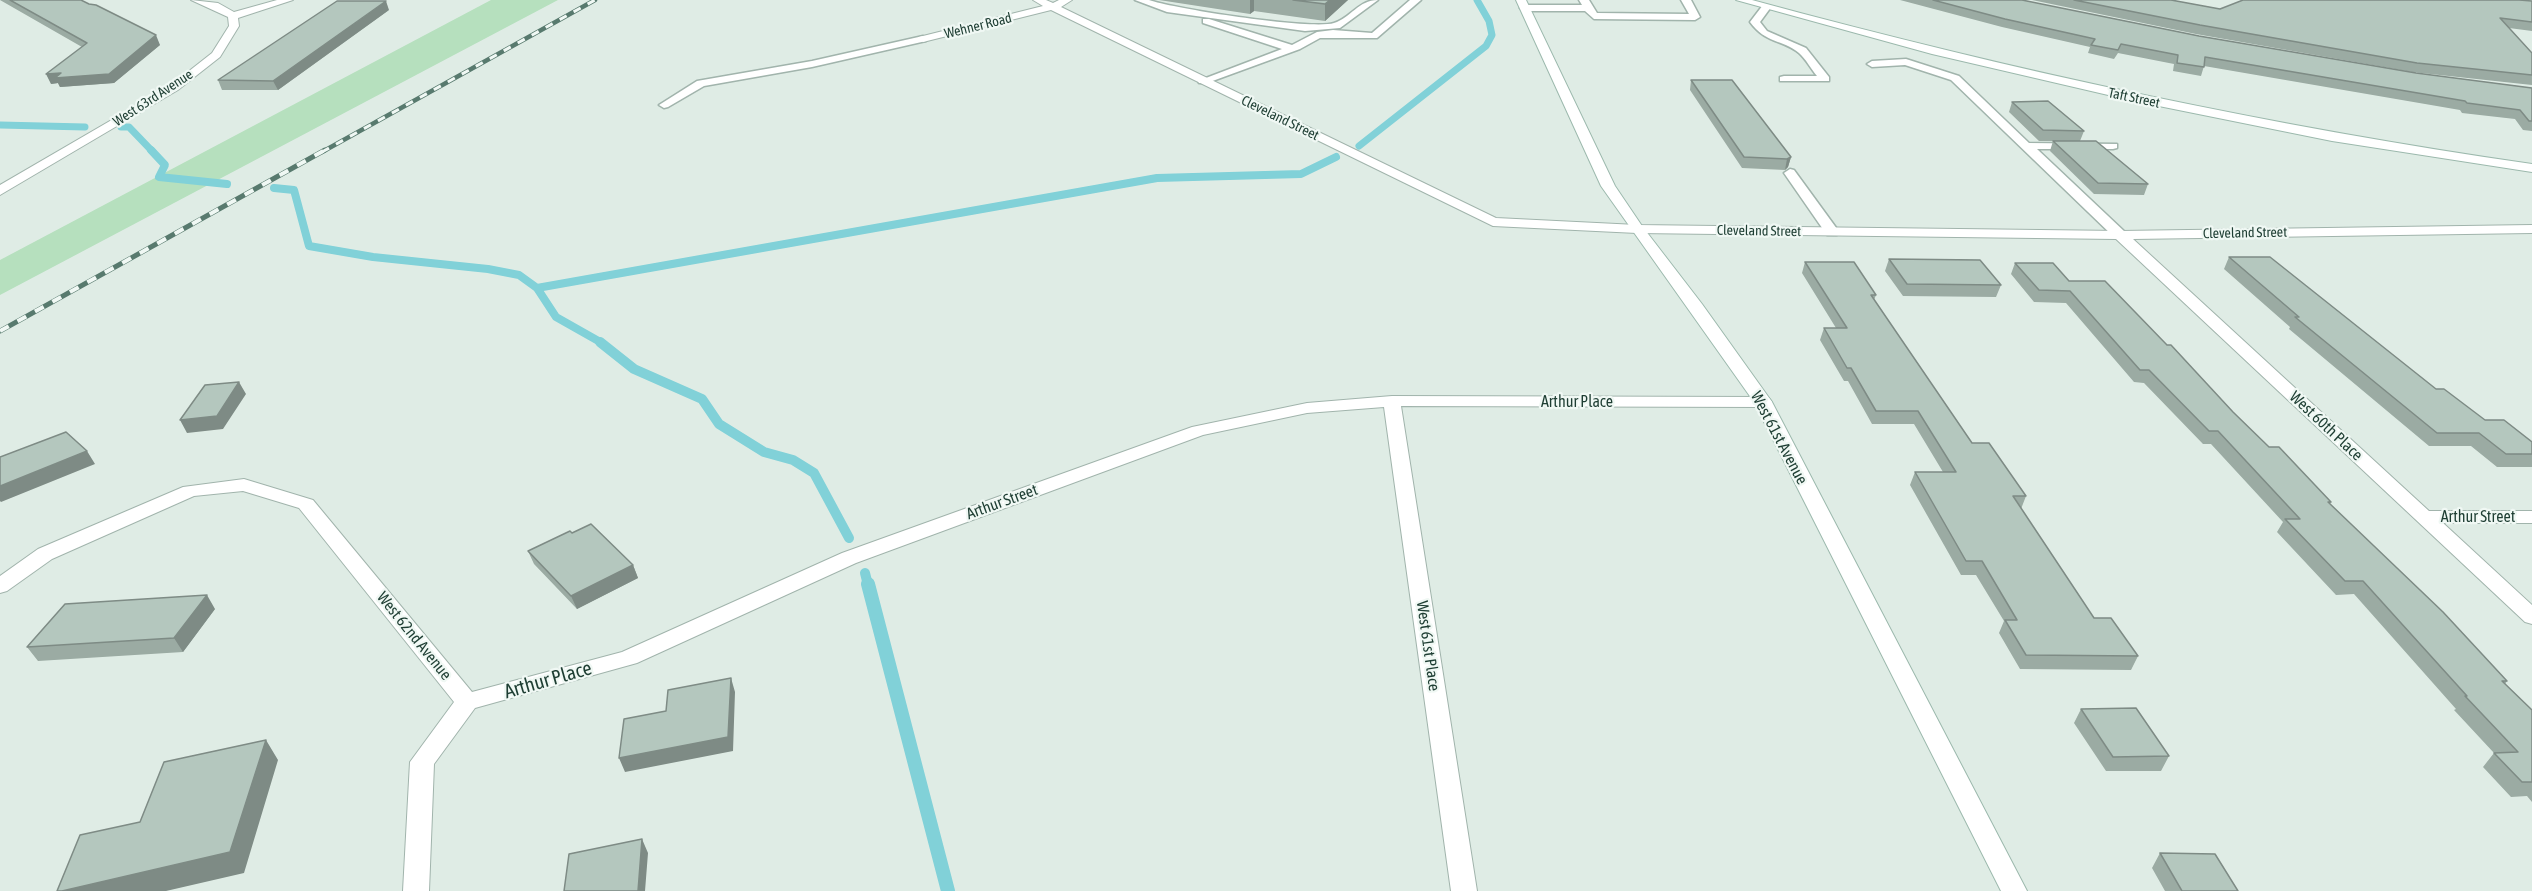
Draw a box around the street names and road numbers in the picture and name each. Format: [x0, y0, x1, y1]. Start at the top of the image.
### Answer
street label: Wehner Road [943, 10, 1013, 42]
street label: West 63rd Avenue [110, 66, 196, 130]
street label: Taft Street [2107, 84, 2161, 112]
street label: Cleveland Street [1238, 92, 1322, 144]
street label: Cleveland Street [1717, 222, 1801, 240]
street label: Cleveland Street [2203, 224, 2287, 242]
street label: West 60th Place [2285, 387, 2367, 465]
street label: West 61st Avenue [1746, 388, 1812, 488]
street label: Arthur Place [1541, 392, 1613, 412]
street label: Arthur Street [964, 480, 1040, 524]
street label: Arthur Street [2441, 507, 2515, 527]
street label: West 62nd Avenue [373, 588, 455, 684]
street label: West 61st Place [1412, 600, 1444, 692]
street label: Arthur Place [501, 656, 595, 704]

